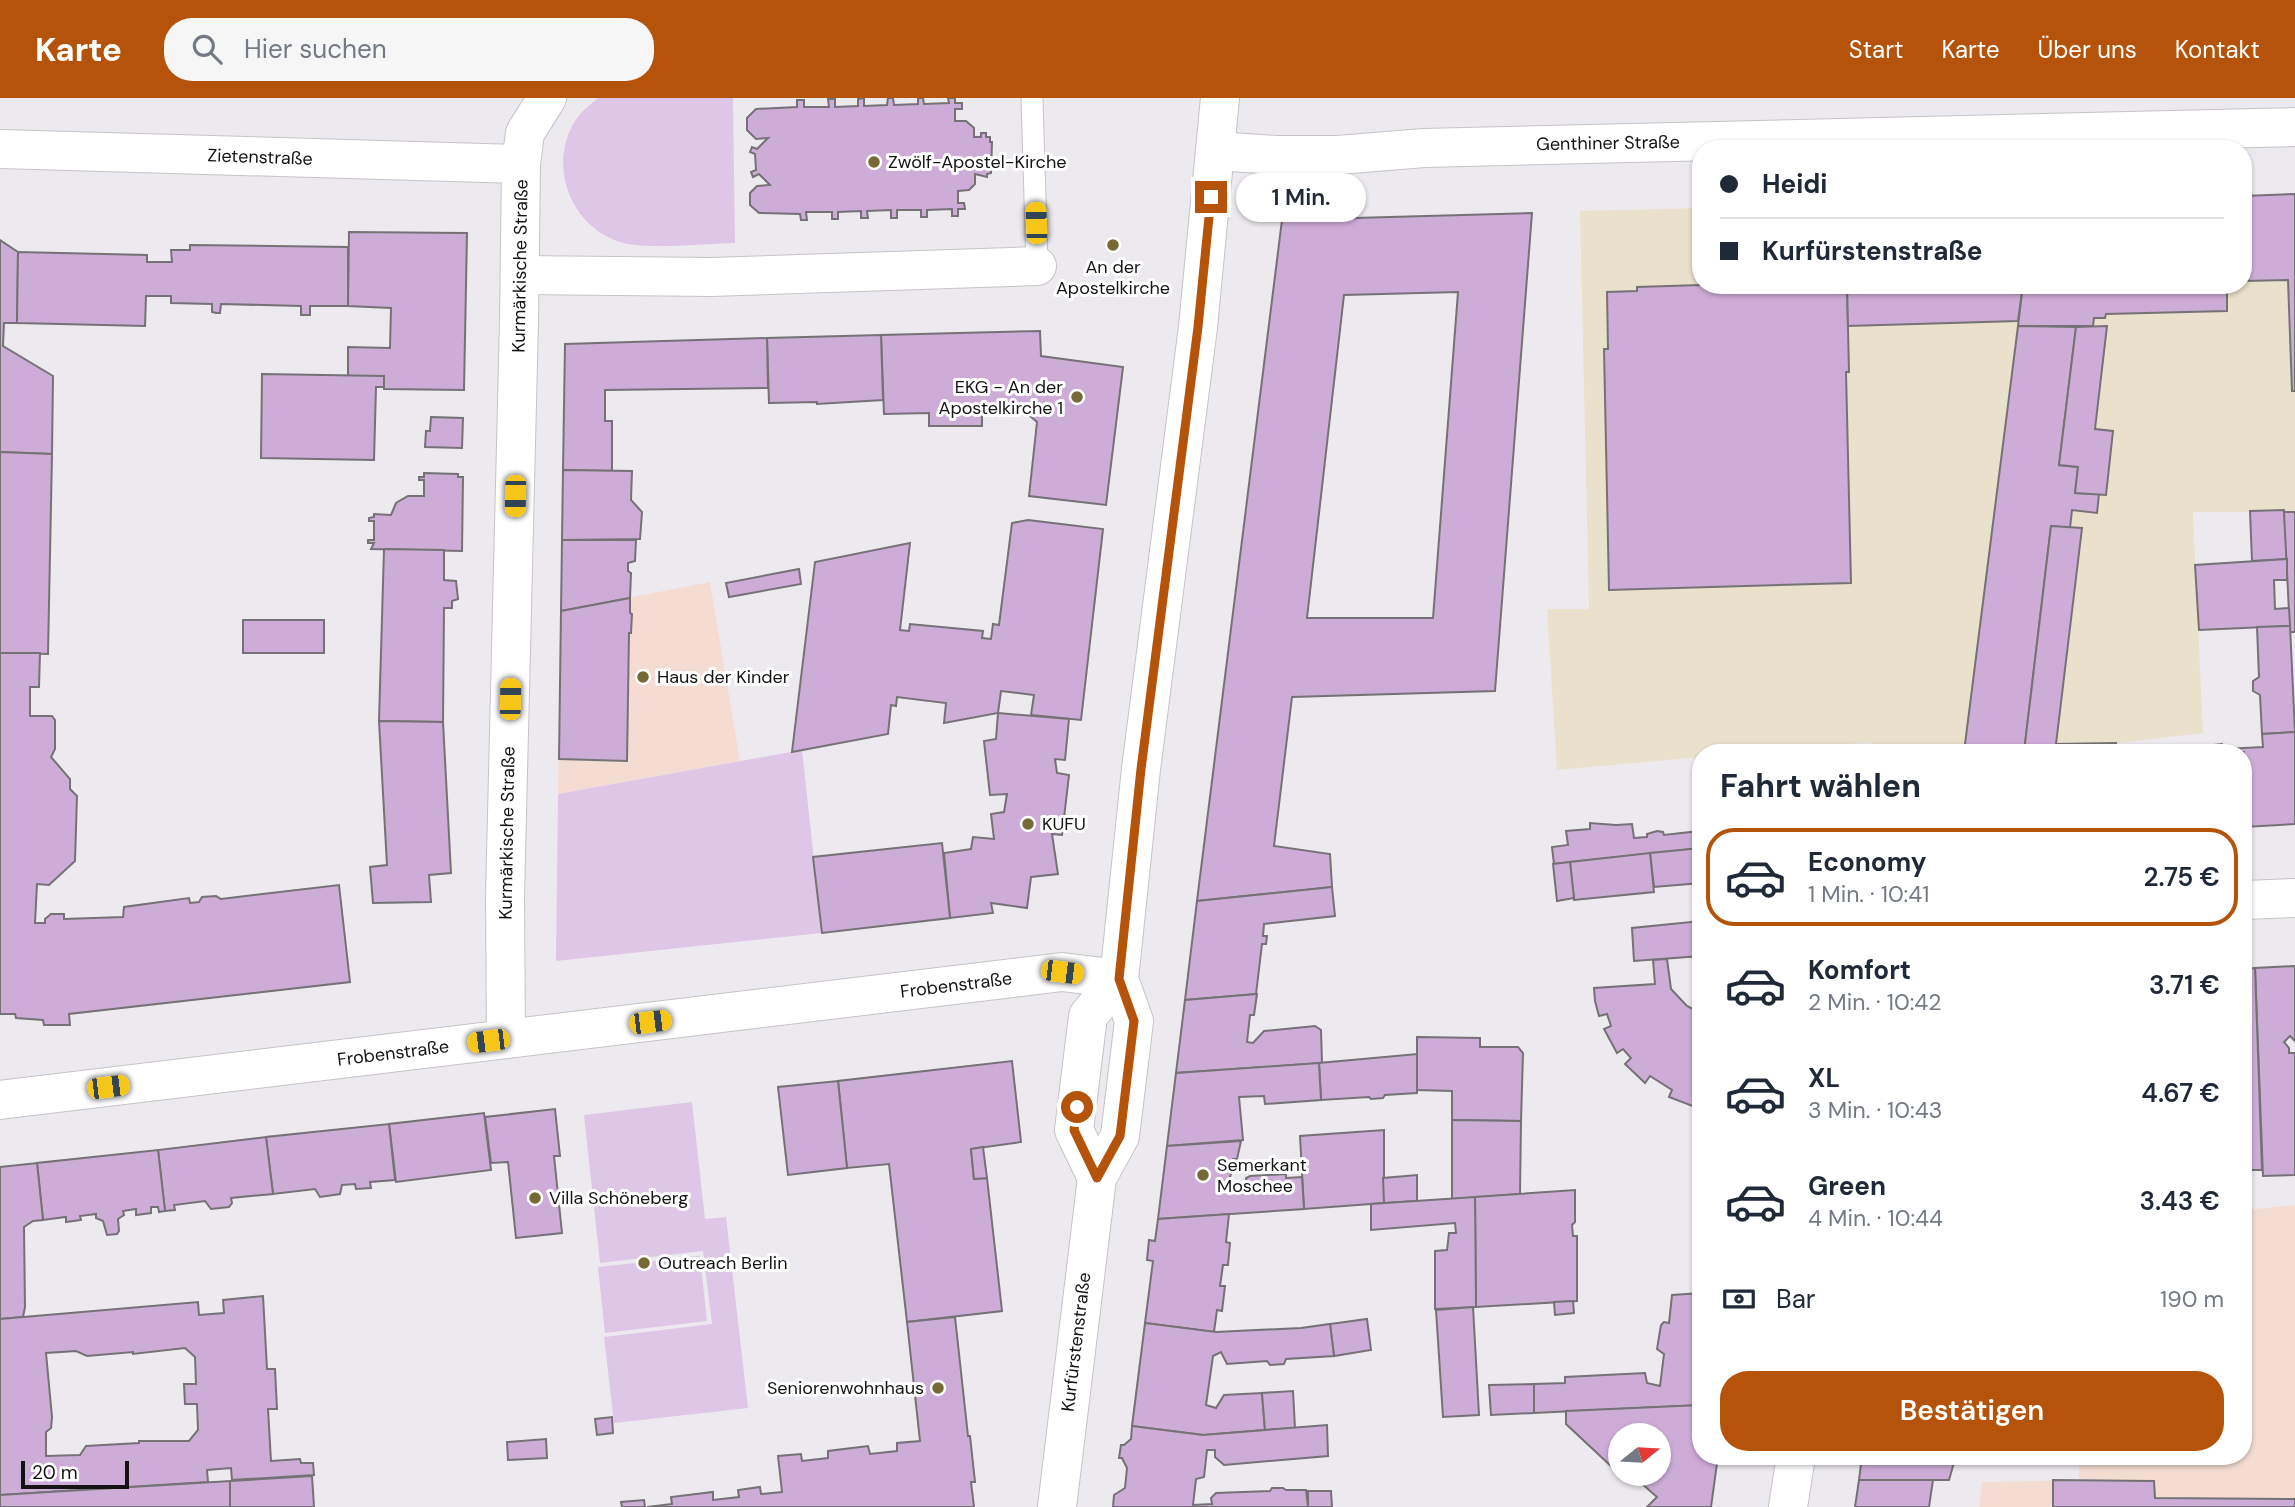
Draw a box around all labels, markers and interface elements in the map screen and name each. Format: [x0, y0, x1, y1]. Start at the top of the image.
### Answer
search box [164, 18, 654, 81]
text: Karte [35, 28, 122, 71]
icon: search [188, 30, 226, 68]
text: Hier suchen [244, 32, 387, 66]
text: Start [1849, 34, 1903, 65]
text: Karte [1941, 34, 2000, 65]
text: Über uns [2038, 34, 2137, 65]
text: Kontakt [2175, 34, 2260, 65]
street label: Genthiner Straße [1536, 130, 1680, 156]
street label: Zietenstraße [207, 143, 313, 171]
place label: Zwölf-Apostel-Kirche [888, 150, 1066, 174]
marker: Zwölf-Apostel-Kirche [866, 154, 882, 170]
text: Heidi [1762, 167, 1828, 201]
callout: 1 Min. [1236, 172, 1365, 222]
street label: Kurmärkische Straße [506, 179, 534, 353]
route end [1195, 181, 1227, 213]
text: 1 Min. [1271, 182, 1331, 212]
car [1025, 202, 1048, 244]
text: Kurfürstenstraße [1762, 234, 1982, 268]
marker: An der Apostelkirche [1105, 237, 1121, 253]
place label: An der Apostelkirche [1056, 255, 1170, 300]
place label: EKG - An der Apostelkirche 1 [938, 375, 1063, 420]
marker: EKG - An der Apostelkirche 1 [1069, 389, 1085, 405]
car [505, 475, 526, 517]
place label: Haus der Kinder [657, 665, 790, 689]
marker: Haus der Kinder [635, 669, 651, 685]
car [500, 678, 521, 720]
street label: Kurmärkische Straße [493, 746, 521, 920]
text: Fahrt wählen [1720, 765, 1921, 807]
place label: KUFU [1042, 812, 1086, 836]
marker: KUFU [1020, 816, 1036, 832]
text: Economy [1808, 845, 1926, 879]
icon: car [1724, 846, 1787, 909]
text: 2.75 € [2144, 860, 2220, 894]
text: 1 Min. · 10:41 [1808, 879, 1929, 909]
text: Komfort [1808, 953, 1911, 987]
icon: car [1724, 954, 1787, 1017]
car [1040, 959, 1085, 985]
street label: Frobenstraße [899, 966, 1013, 1004]
text: 3.71 € [2149, 968, 2220, 1002]
text: 2 Min. · 10:42 [1808, 987, 1942, 1017]
car [628, 1009, 673, 1035]
car [466, 1028, 511, 1054]
street label: Frobenstraße [336, 1034, 450, 1072]
text: XL [1808, 1061, 1840, 1095]
icon: car [1724, 1062, 1787, 1125]
car [86, 1074, 131, 1100]
text: 4.67 € [2141, 1076, 2220, 1110]
route start [1061, 1091, 1093, 1123]
text: 3 Min. · 10:43 [1808, 1095, 1942, 1125]
place label: Semerkant Moschee [1217, 1153, 1307, 1198]
marker: Semerkant Moschee [1195, 1167, 1211, 1183]
text: Green [1808, 1169, 1886, 1203]
icon: car [1724, 1170, 1787, 1233]
text: 3.43 € [2139, 1184, 2220, 1218]
place label: Villa Schöneberg [549, 1186, 688, 1210]
marker: Villa Schöneberg [527, 1190, 543, 1206]
text: 4 Min. · 10:44 [1808, 1203, 1943, 1233]
place label: Outreach Berlin [658, 1251, 787, 1275]
marker: Outreach Berlin [636, 1255, 652, 1271]
street label: Kurfürstenstraße [1056, 1271, 1096, 1413]
icon: cash [1720, 1280, 1758, 1318]
text: Bar [1776, 1282, 1815, 1316]
text: 190 m [2160, 1284, 2224, 1314]
button: Bestätigen [1720, 1371, 2224, 1451]
place label: Seniorenwohnhaus [767, 1376, 924, 1400]
marker: Seniorenwohnhaus [930, 1380, 946, 1396]
north arrow [1608, 1423, 1671, 1486]
map controls [1608, 1423, 1671, 1486]
scale bar [21, 1458, 130, 1490]
text: 20 m [32, 1460, 78, 1485]

